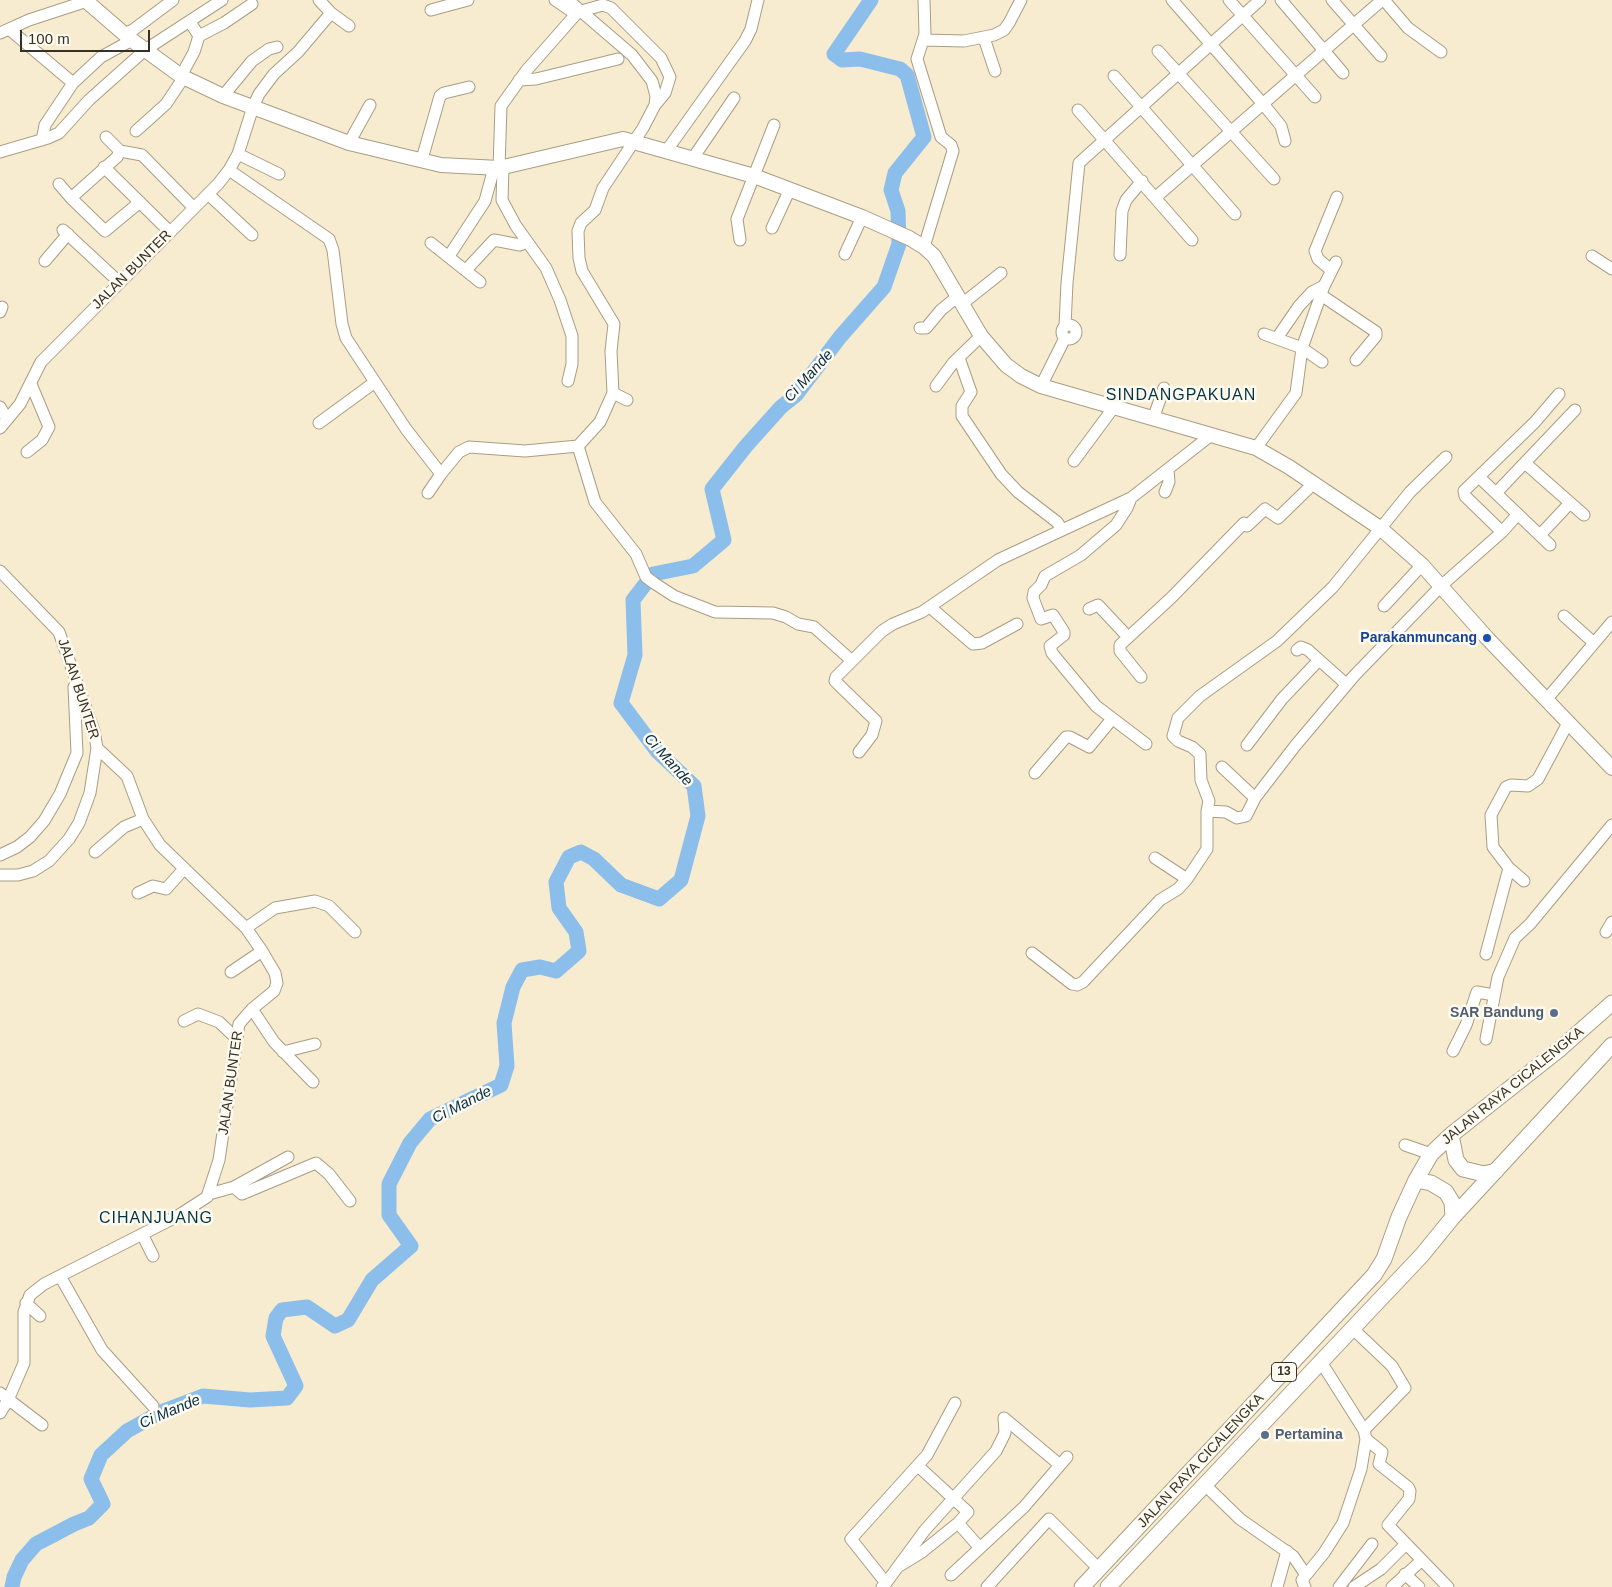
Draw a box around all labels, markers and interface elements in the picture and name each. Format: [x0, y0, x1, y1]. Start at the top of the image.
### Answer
scale bar [22, 20, 152, 52]
text: 100 m [28, 30, 70, 47]
street label: JALAN BUNTER [89, 227, 175, 313]
water label: Ci Mande [781, 346, 837, 406]
district label: SINDANGPAKUAN [1104, 386, 1258, 406]
place label: Parakanmuncang [1360, 630, 1477, 646]
marker: Parakanmuncang [1481, 632, 1493, 644]
street label: JALAN BUNTER [54, 636, 102, 742]
water label: Ci Mande [640, 730, 696, 790]
place label: SAR Bandung [1450, 1005, 1544, 1021]
marker: SAR Bandung [1548, 1007, 1560, 1019]
street label: JALAN RAYA CICALENGKA [1439, 1024, 1587, 1148]
street label: JALAN BUNTER [215, 1030, 247, 1136]
water label: Ci Mande [429, 1082, 495, 1128]
district label: CIHANJUANG [98, 1209, 214, 1229]
road number: 13 [1272, 1362, 1296, 1381]
street label: JALAN RAYA CICALENGKA [1134, 1390, 1268, 1532]
water label: Ci Mande [137, 1391, 203, 1433]
place label: Pertamina [1275, 1427, 1343, 1443]
marker: Pertamina [1259, 1429, 1271, 1441]

